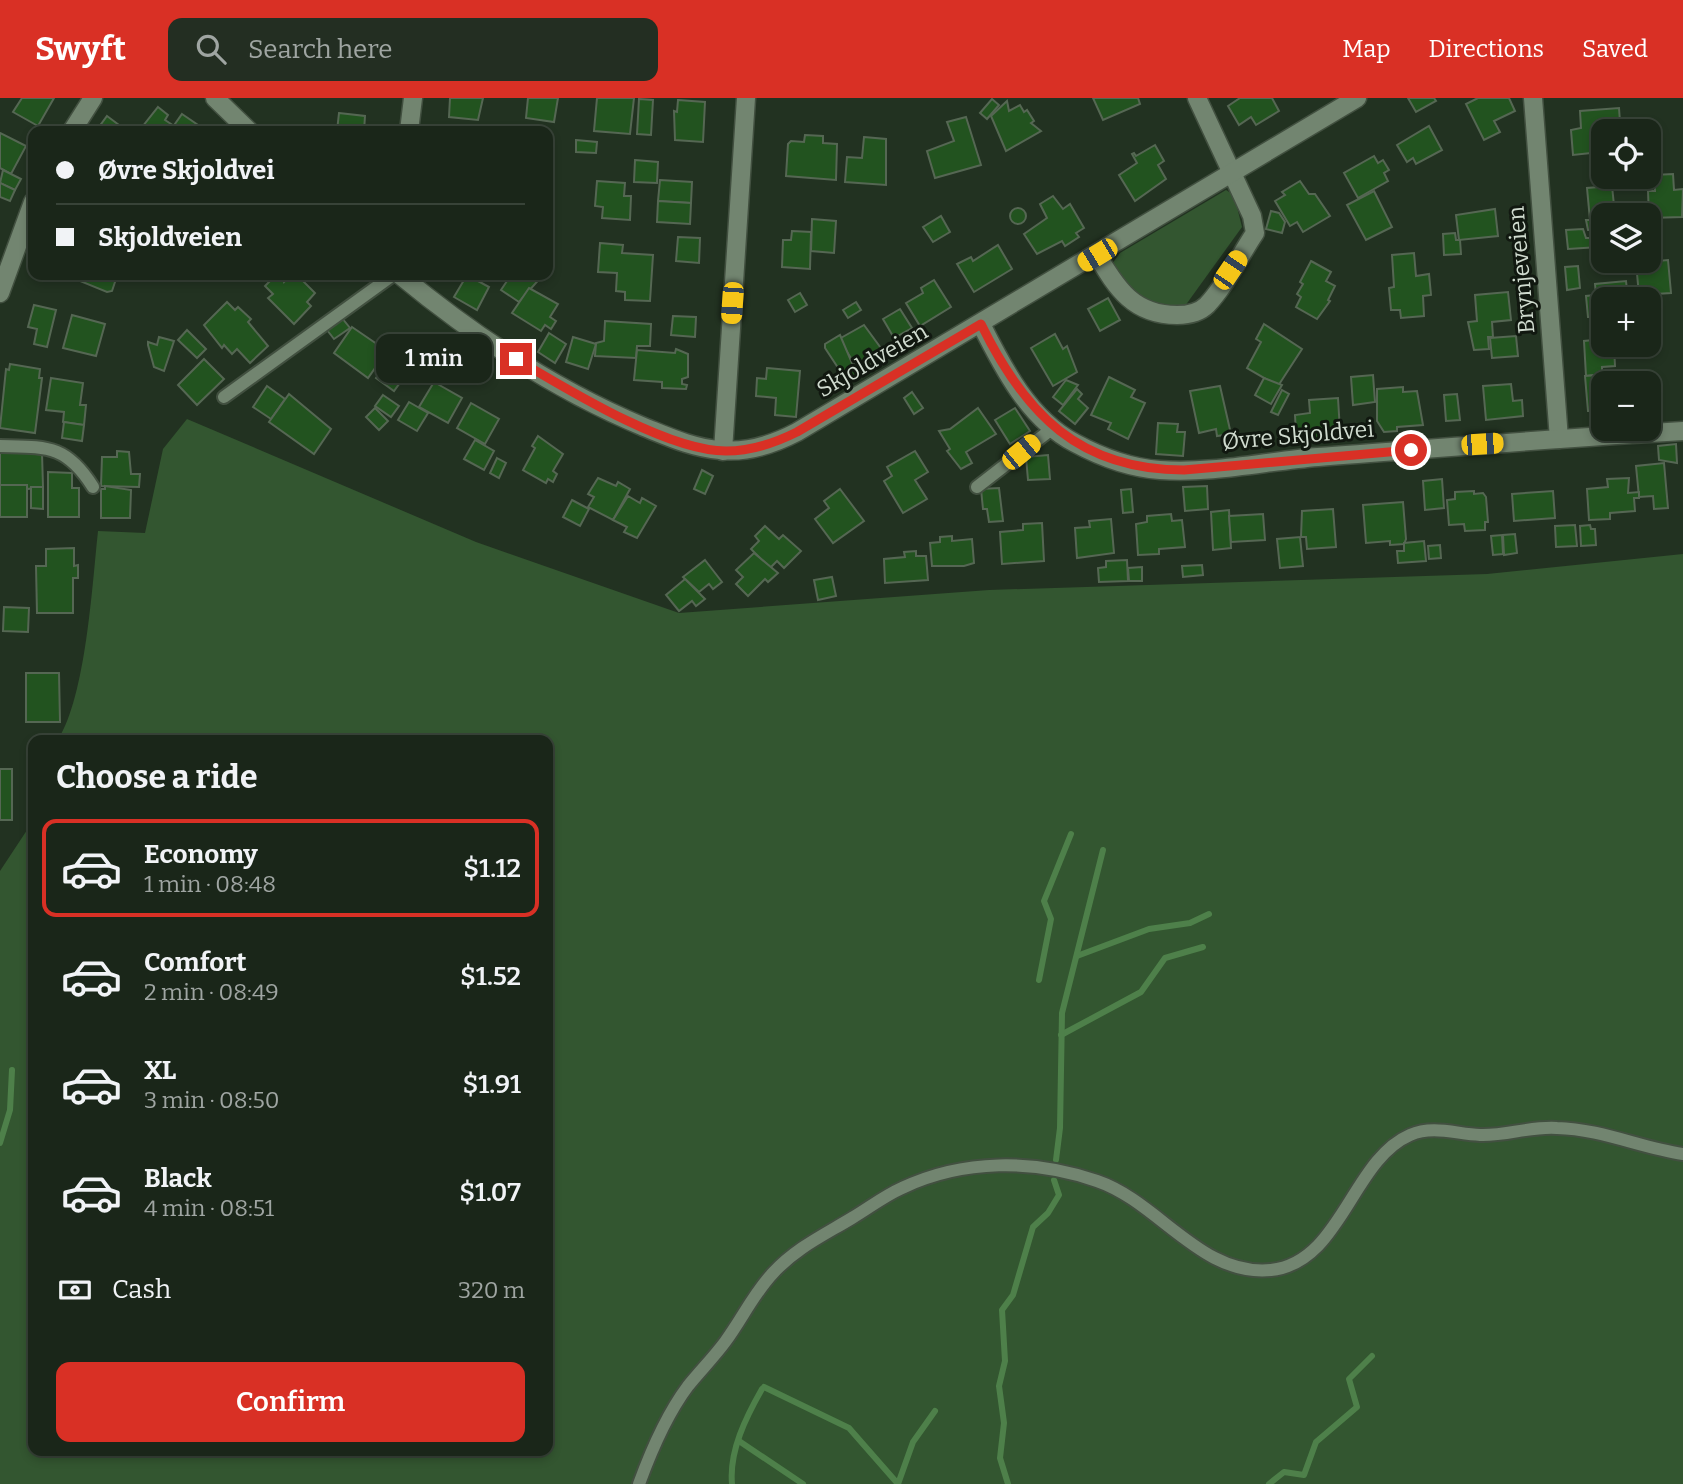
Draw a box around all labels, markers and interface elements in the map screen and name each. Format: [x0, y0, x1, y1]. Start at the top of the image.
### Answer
search box [168, 18, 658, 81]
text: Swyft [35, 29, 126, 69]
icon: search [192, 30, 230, 68]
text: Search here [248, 34, 392, 65]
text: Map [1342, 35, 1391, 63]
text: Directions [1429, 35, 1544, 63]
text: Saved [1582, 35, 1648, 63]
map controls [1591, 119, 1661, 441]
button: locate [1591, 119, 1661, 189]
text: Øvre Skjoldvei [98, 155, 275, 186]
button: layers [1591, 203, 1661, 273]
street label: Brynjeveien [1501, 205, 1541, 335]
text: Skjoldveien [98, 222, 242, 253]
car [1074, 235, 1121, 275]
car [1210, 247, 1251, 293]
car [721, 281, 744, 325]
button: + [1591, 287, 1661, 357]
street label: Skjoldveien [811, 317, 933, 403]
callout: 1 min [376, 334, 491, 384]
route end [500, 343, 532, 375]
text: 1 min [405, 344, 463, 372]
button: − [1591, 371, 1661, 441]
street label: Øvre Skjoldvei [1221, 414, 1375, 456]
car [999, 431, 1044, 473]
car [1461, 432, 1504, 456]
route start [1395, 434, 1427, 466]
text: Choose a ride [56, 758, 257, 796]
icon: car [60, 837, 123, 900]
text: Economy [144, 839, 258, 870]
text: $1.12 [463, 853, 521, 884]
text: 1 min · 08:48 [144, 870, 276, 898]
icon: car [60, 945, 123, 1008]
text: Comfort [144, 947, 247, 978]
text: $1.52 [460, 961, 521, 992]
text: 2 min · 08:49 [144, 978, 279, 1006]
icon: car [60, 1053, 123, 1116]
text: XL [144, 1055, 176, 1086]
text: $1.91 [462, 1069, 521, 1100]
text: 3 min · 08:50 [144, 1086, 280, 1114]
icon: car [60, 1161, 123, 1224]
text: Black [144, 1163, 212, 1194]
text: $1.07 [459, 1177, 521, 1208]
text: 4 min · 08:51 [144, 1194, 274, 1222]
icon: cash [56, 1271, 94, 1309]
text: Cash [112, 1274, 171, 1305]
text: 320 m [458, 1276, 525, 1304]
button: Confirm [56, 1362, 525, 1442]

